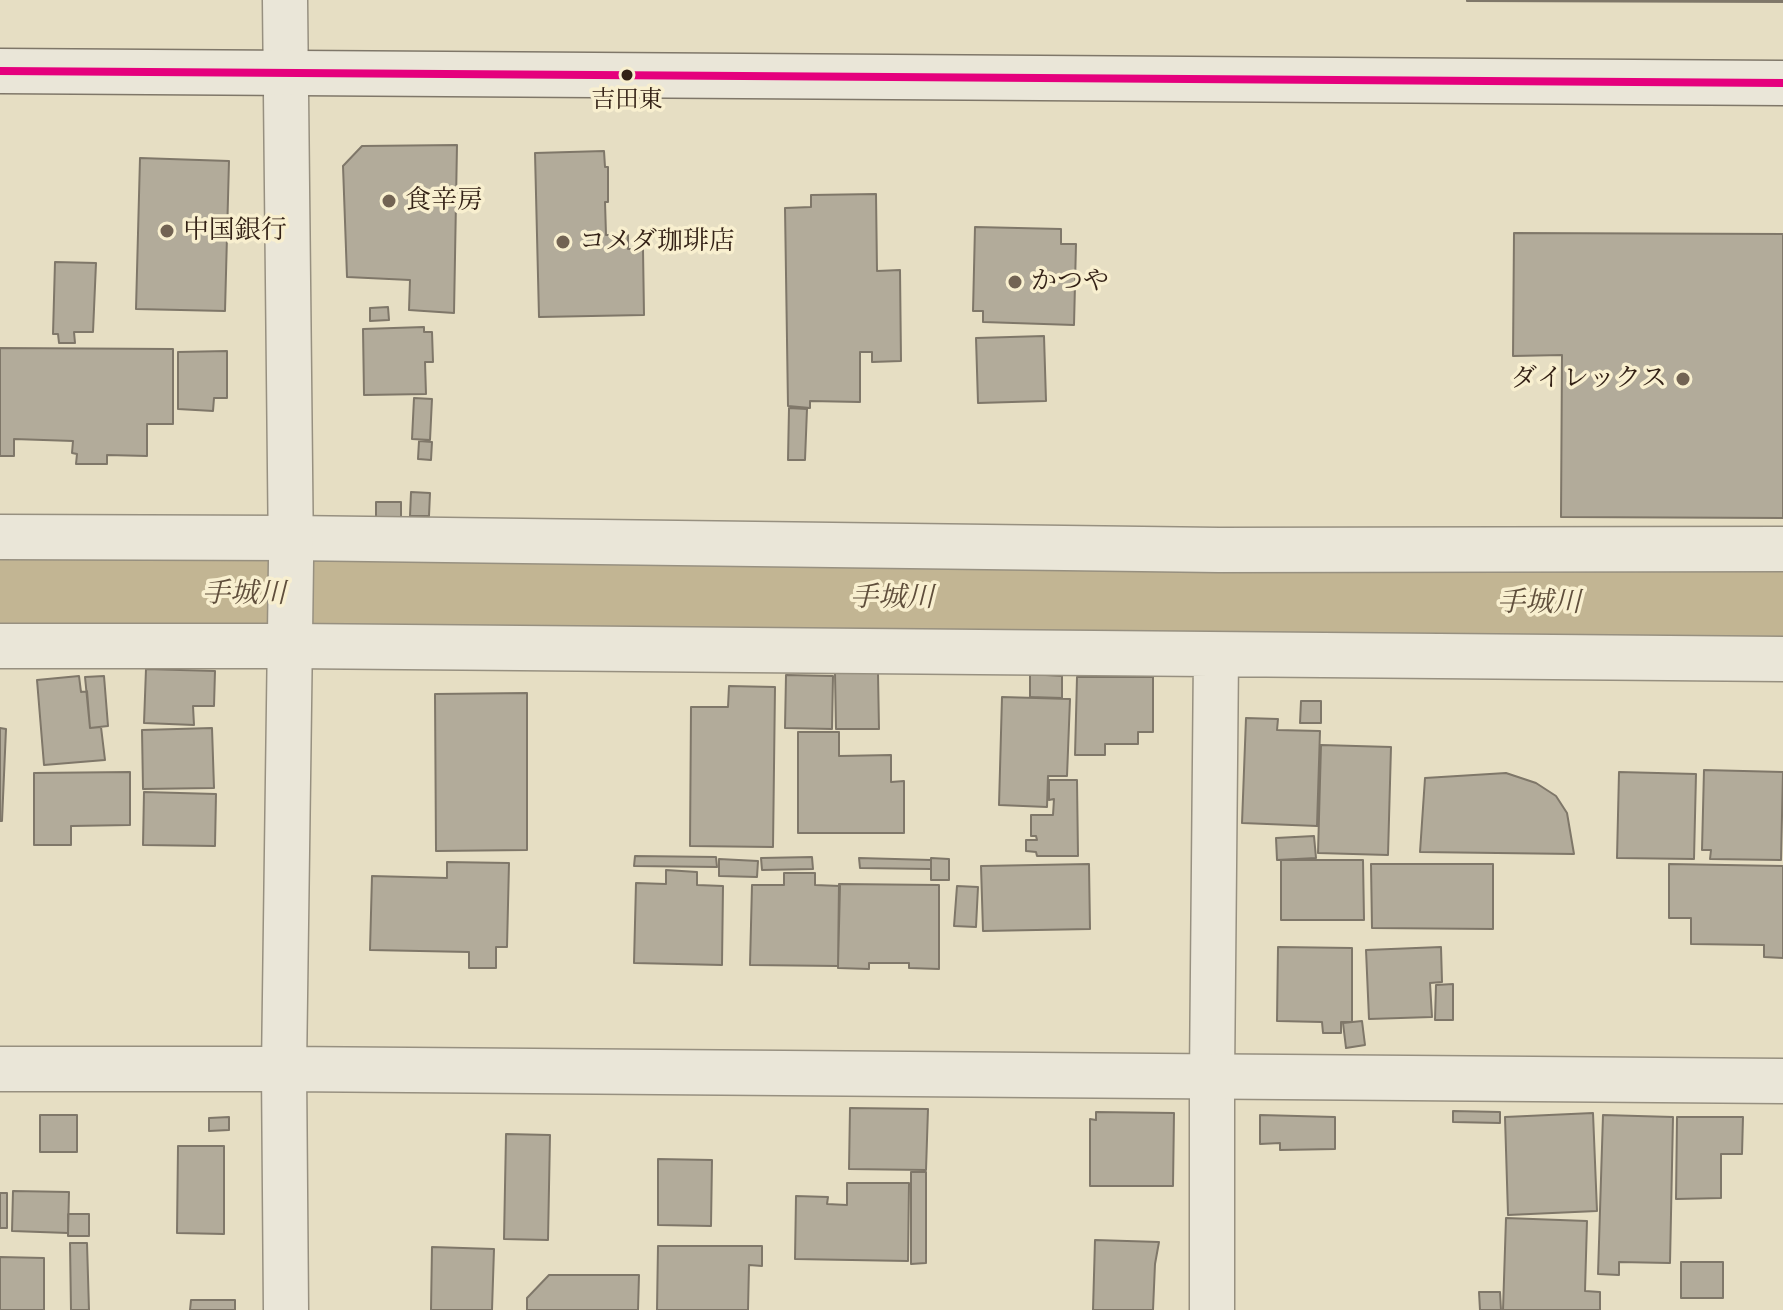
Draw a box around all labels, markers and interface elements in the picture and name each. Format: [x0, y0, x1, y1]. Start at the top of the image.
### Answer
marker: 吉田東 [619, 67, 635, 83]
place label: 吉田東 [591, 87, 663, 115]
place label: 食辛房 [405, 185, 483, 217]
marker: 食辛房 [380, 192, 398, 210]
place label: 中国銀行 [183, 215, 287, 247]
marker: 中国銀行 [158, 222, 176, 240]
place label: コメダ珈琲店 [579, 226, 735, 258]
marker: コメダ珈琲店 [554, 233, 572, 251]
place label: かつや [1031, 266, 1109, 298]
marker: かつや [1006, 273, 1024, 291]
place label: ダイレックス [1511, 363, 1667, 395]
marker: ダイレックス [1674, 370, 1692, 388]
water label: 手城川 [202, 578, 286, 612]
water label: 手城川 [850, 582, 934, 616]
water label: 手城川 [1497, 587, 1581, 621]

